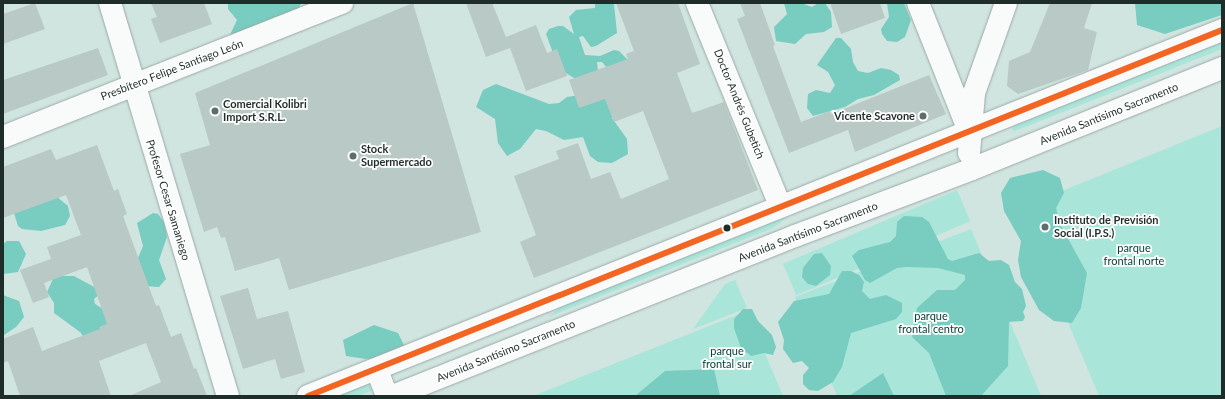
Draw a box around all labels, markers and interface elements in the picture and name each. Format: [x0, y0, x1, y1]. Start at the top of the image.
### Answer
street label: Presbítero Felipe Santiago León [99, 37, 245, 103]
street label: Doctor Andrés Gubetich [711, 47, 767, 161]
street label: Avenida Santísimo Sacramento [1038, 80, 1180, 148]
place label: Comercial Kolibri Import S.R.L. [223, 98, 307, 124]
marker: Comercial Kolibri Import S.R.L. [210, 106, 220, 116]
place label: Vicente Scavone [834, 109, 915, 123]
marker: Vicente Scavone [918, 111, 928, 121]
street label: Profesor Cesar Samaniego [143, 138, 193, 262]
place label: Stock Supermercado [361, 143, 432, 169]
marker: Stock Supermercado [348, 151, 358, 161]
street label: Avenida Santísimo Sacramento [736, 199, 880, 265]
place label: Instituto de Previsión Social (I.P.S.) [1054, 214, 1159, 240]
marker: Instituto de Previsión Social (I.P.S.) [1039, 221, 1051, 233]
unlabelled marker [722, 223, 732, 233]
park label: parque frontal norte [1104, 242, 1164, 268]
park label: parque frontal centro [898, 310, 964, 336]
street label: Avenida Santísimo Sacramento [435, 317, 577, 385]
park label: parque frontal sur [702, 345, 752, 371]

